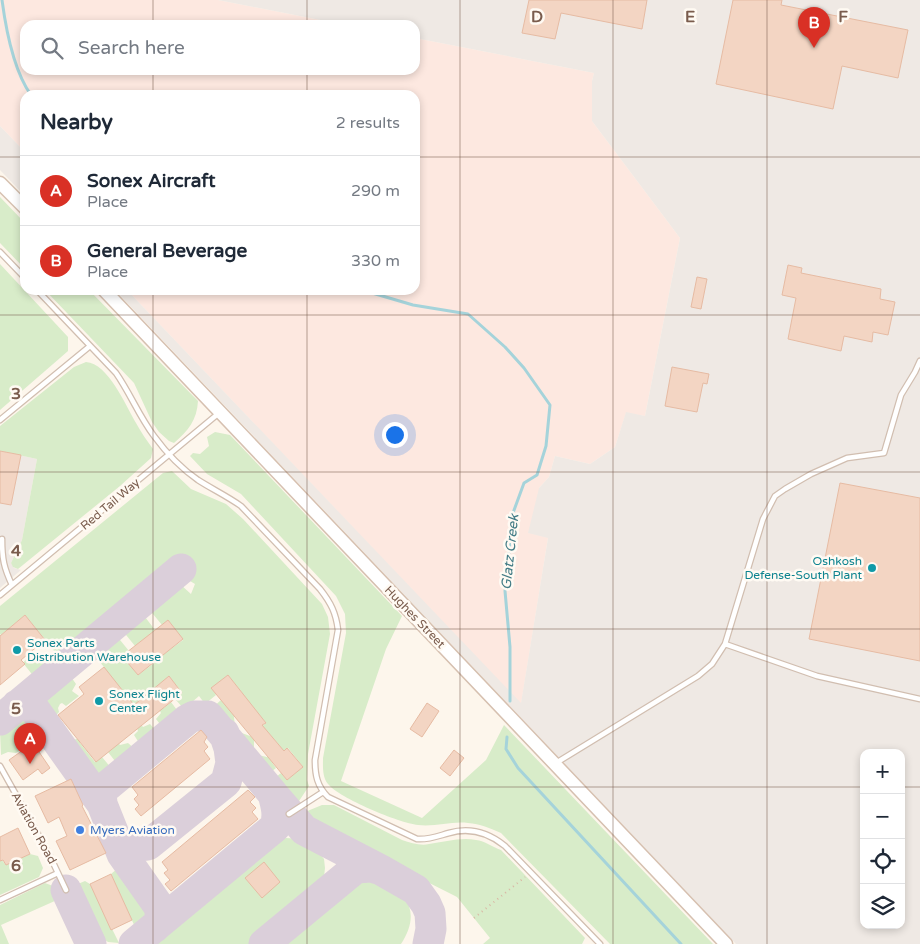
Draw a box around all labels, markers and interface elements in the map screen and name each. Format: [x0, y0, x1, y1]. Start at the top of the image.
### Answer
text: D [531, 7, 543, 27]
text: E [685, 7, 695, 27]
pin: B [798, 7, 830, 48]
text: F [838, 7, 848, 27]
search box [20, 20, 420, 75]
icon: search [38, 34, 66, 62]
text: Search here [78, 37, 185, 59]
text: Nearby [40, 110, 113, 135]
text: 2 results [336, 113, 400, 133]
text: Sonex Aircraft [87, 170, 216, 192]
text: A [50, 181, 62, 201]
text: 290 m [351, 181, 400, 201]
text: Place [87, 192, 128, 212]
text: General Beverage [87, 240, 247, 262]
text: B [50, 251, 62, 271]
text: 330 m [351, 251, 400, 271]
text: Place [87, 262, 128, 282]
text: 3 [11, 384, 21, 404]
your location [382, 422, 408, 448]
street label: Red Tail Way [78, 475, 143, 533]
water label: Glatz Creek [498, 512, 523, 591]
text: 4 [11, 541, 21, 561]
place label: Oshkosh Defense-South Plant [744, 554, 862, 582]
marker: Oshkosh Defense-South Plant [866, 562, 878, 574]
street label: Hughes Street [382, 583, 448, 651]
place label: Sonex Parts Distribution Warehouse [27, 636, 161, 664]
marker: Sonex Parts Distribution Warehouse [11, 644, 23, 656]
place label: Sonex Flight Center [109, 687, 180, 715]
marker: Sonex Flight Center [93, 695, 105, 707]
text: 5 [11, 699, 21, 719]
pin: A [14, 723, 46, 764]
map controls [860, 749, 905, 929]
button: + [860, 749, 905, 794]
street label: Aviation Road [9, 790, 59, 866]
button: − [860, 794, 905, 839]
place label: Myers Aviation [90, 823, 175, 837]
marker: Myers Aviation [74, 824, 86, 836]
button: locate [860, 839, 905, 884]
text: 6 [11, 856, 21, 876]
button: layers [860, 884, 905, 929]

